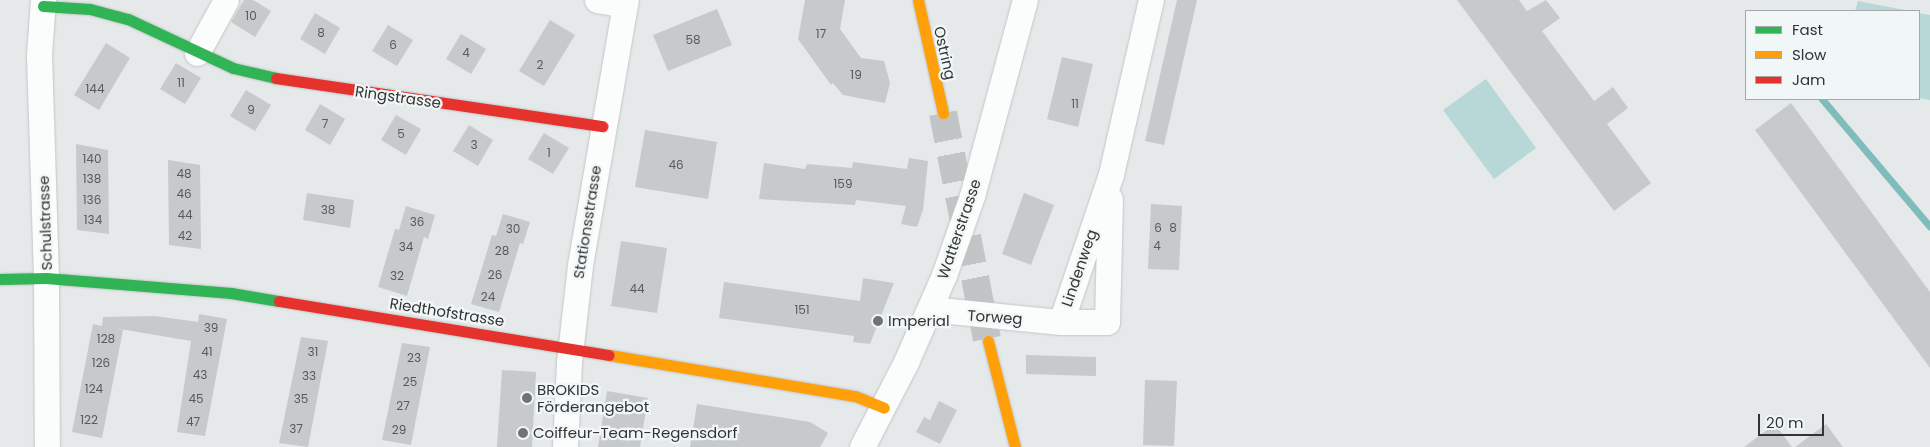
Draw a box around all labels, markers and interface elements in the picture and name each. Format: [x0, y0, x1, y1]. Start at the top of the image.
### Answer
house number: 10 [245, 9, 257, 23]
legend [1745, 10, 1920, 100]
text: Fast [1792, 19, 1823, 40]
street label: Ostring [930, 25, 960, 81]
house number: 8 [317, 26, 325, 40]
house number: 17 [816, 27, 826, 41]
house number: 58 [685, 33, 701, 47]
house number: 6 [389, 38, 397, 52]
text: Slow [1792, 44, 1826, 65]
house number: 4 [462, 46, 470, 60]
house number: 2 [537, 58, 543, 72]
house number: 19 [850, 68, 862, 82]
text: Jam [1792, 69, 1826, 90]
house number: 11 [177, 76, 185, 90]
house number: 144 [86, 82, 104, 96]
street label: Ringstrasse [354, 82, 442, 112]
house number: 11 [1071, 97, 1079, 111]
house number: 9 [247, 103, 255, 117]
house number: 7 [322, 117, 328, 131]
house number: 5 [397, 127, 405, 141]
house number: 3 [470, 138, 478, 152]
house number: 1 [547, 146, 551, 160]
house number: 140 [83, 152, 101, 166]
house number: 46 [668, 158, 684, 172]
street label: Stationsstrasse [569, 164, 605, 280]
house number: 48 [176, 167, 192, 181]
house number: 138 [83, 172, 101, 186]
street label: Schulstrasse [34, 175, 56, 271]
house number: 159 [834, 177, 852, 191]
street label: Watterstrasse [933, 177, 985, 281]
house number: 46 [176, 187, 192, 201]
house number: 136 [83, 193, 101, 207]
house number: 38 [321, 203, 335, 217]
house number: 44 [177, 208, 193, 222]
house number: 134 [84, 213, 102, 227]
house number: 36 [410, 215, 424, 229]
house number: 6 [1154, 221, 1162, 235]
house number: 8 [1169, 221, 1177, 235]
house number: 30 [506, 222, 520, 236]
street label: Lindenweg [1057, 227, 1101, 309]
house number: 42 [178, 229, 192, 243]
house number: 4 [1153, 239, 1161, 253]
house number: 34 [399, 240, 413, 254]
house number: 28 [495, 244, 509, 258]
house number: 26 [488, 268, 502, 282]
house number: 32 [390, 269, 404, 283]
house number: 44 [629, 282, 645, 296]
house number: 24 [481, 290, 495, 304]
street label: Riedthofstrasse [388, 294, 506, 330]
house number: 151 [794, 303, 810, 317]
street label: Torweg [967, 306, 1023, 328]
place label: Imperial [888, 312, 950, 330]
marker: Imperial [872, 315, 884, 327]
house number: 39 [204, 321, 218, 335]
house number: 128 [97, 332, 115, 346]
house number: 41 [201, 345, 213, 359]
house number: 31 [308, 345, 318, 359]
house number: 23 [407, 351, 421, 365]
house number: 126 [92, 356, 110, 370]
house number: 43 [193, 368, 207, 382]
house number: 33 [302, 369, 316, 383]
house number: 25 [403, 375, 417, 389]
place label: BROKIDS Förderangebot [537, 380, 649, 415]
house number: 124 [85, 382, 103, 396]
house number: 45 [188, 392, 204, 406]
house number: 35 [294, 392, 308, 406]
marker: BROKIDS Förderangebot [521, 392, 533, 404]
house number: 27 [396, 399, 410, 413]
scale bar [1760, 404, 1826, 436]
text: 20 m [1766, 412, 1804, 433]
house number: 122 [80, 413, 98, 427]
house number: 47 [186, 415, 200, 429]
house number: 37 [289, 422, 303, 436]
house number: 29 [392, 423, 406, 437]
place label: Coiffeur-Team-Regensdorf [533, 424, 737, 442]
marker: Coiffeur-Team-Regensdorf [517, 427, 529, 439]

